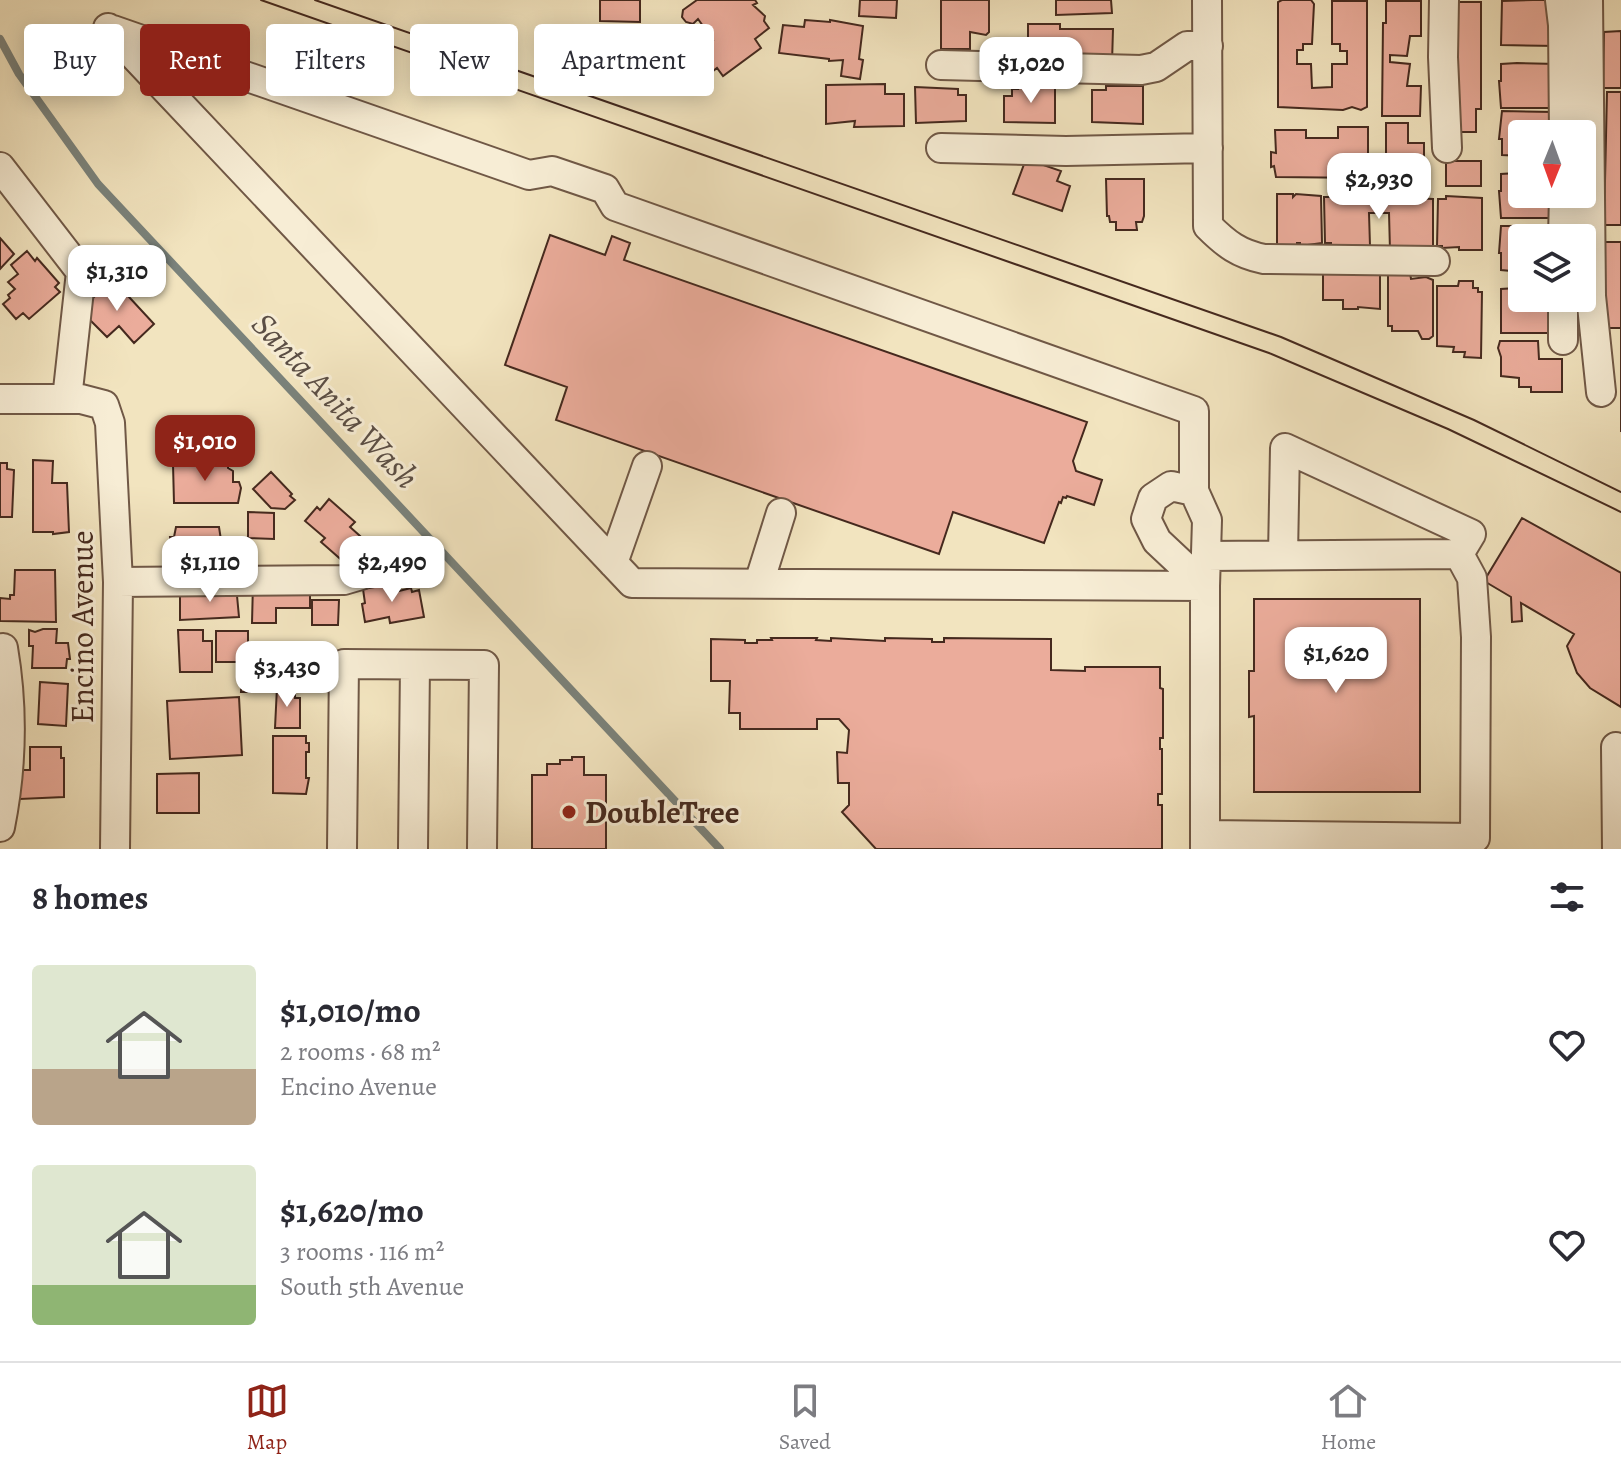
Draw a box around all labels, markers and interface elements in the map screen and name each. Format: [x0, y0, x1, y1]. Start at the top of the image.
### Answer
chip: Buy [24, 24, 124, 96]
chip: Rent [140, 24, 250, 96]
chip: Filters [266, 24, 394, 96]
chip: New [410, 24, 518, 96]
chip: Apartment [534, 24, 714, 96]
pin: $1,020 [966, 37, 1096, 105]
text: $1,020 [997, 45, 1065, 80]
north arrow [1508, 120, 1596, 208]
map controls [1508, 120, 1596, 312]
pin: $2,930 [1314, 153, 1444, 221]
text: $2,930 [1345, 161, 1413, 196]
button: layers [1508, 224, 1596, 312]
pin: $1,310 [52, 245, 182, 313]
text: $1,310 [86, 253, 148, 288]
water label: Santa Anita Wash [241, 302, 430, 499]
pin: $1,010 [140, 415, 270, 483]
text: $1,010 [173, 423, 237, 458]
street label: Encino Avenue [60, 530, 104, 724]
pin: $1,110 [145, 536, 275, 604]
pin: $2,490 [327, 536, 457, 604]
text: $1,110 [180, 544, 240, 579]
text: $2,490 [357, 544, 427, 579]
pin: $1,620 [1271, 627, 1401, 695]
text: $1,620 [1303, 635, 1369, 670]
pin: $3,430 [222, 641, 352, 709]
text: $3,430 [254, 649, 320, 684]
place label: DoubleTree [585, 790, 740, 834]
marker: DoubleTree [560, 803, 578, 821]
text: 8 homes [32, 874, 148, 921]
icon: filters [1545, 875, 1589, 919]
text: $1,010/mo [280, 987, 421, 1034]
icon: home [96, 997, 192, 1093]
icon: heart [1545, 1023, 1589, 1067]
text: 2 rooms · 68 m² [280, 1034, 441, 1069]
text: Encino Avenue [280, 1069, 437, 1104]
text: $1,620/mo [280, 1187, 424, 1234]
icon: home [96, 1197, 192, 1293]
icon: heart [1545, 1223, 1589, 1267]
text: 3 rooms · 116 m² [280, 1234, 444, 1269]
text: South 5th Avenue [280, 1269, 464, 1304]
tab: Map [245, 1379, 289, 1457]
tab: Saved [779, 1379, 831, 1457]
tab: Home [1321, 1379, 1376, 1457]

